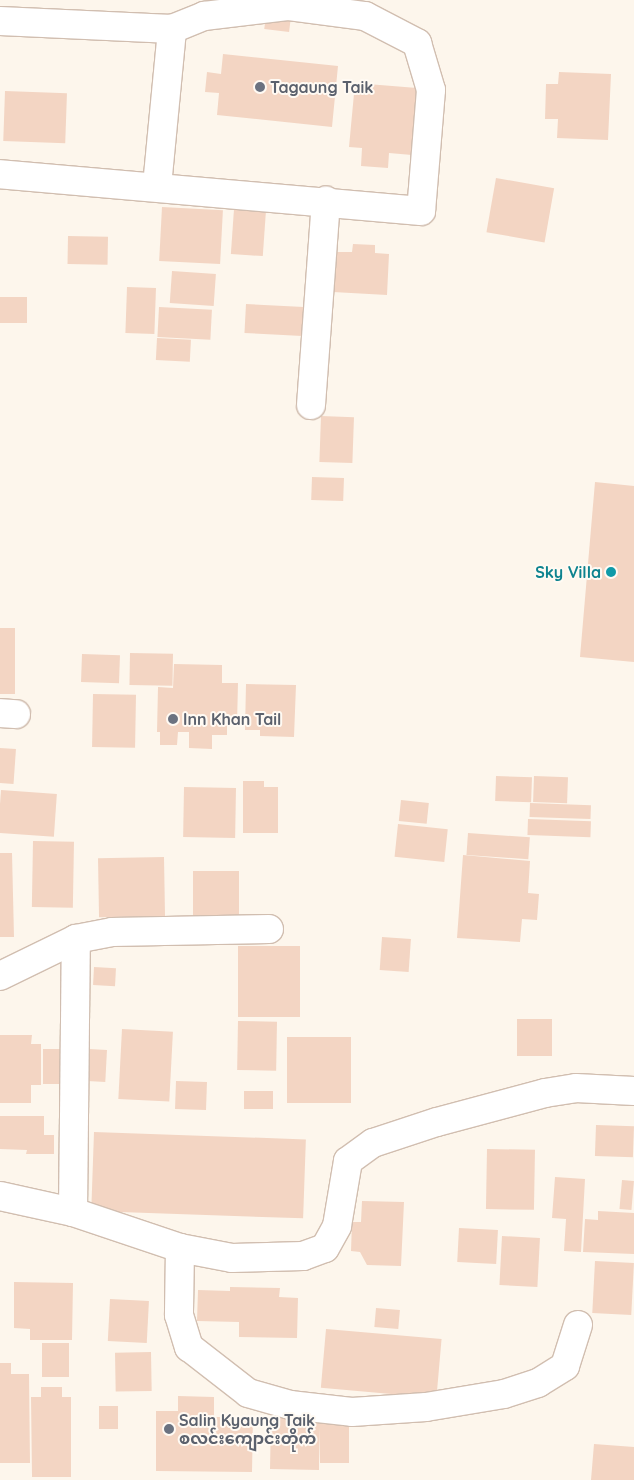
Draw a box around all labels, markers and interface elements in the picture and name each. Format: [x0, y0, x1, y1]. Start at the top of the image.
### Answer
place label: Tagaung Taik [270, 77, 373, 97]
marker: Tagaung Taik [254, 81, 266, 93]
place label: Sky Villa [535, 562, 601, 582]
marker: Sky Villa [605, 566, 617, 578]
place label: Inn Khan Tail [183, 709, 281, 729]
marker: Inn Khan Tail [167, 713, 179, 725]
place label: Salin Kyaung Taik စလင်းကျောင်းတိုက် [179, 1410, 316, 1448]
marker: Salin Kyaung Taik စလင်းကျောင်းတိုက် [163, 1423, 175, 1435]

